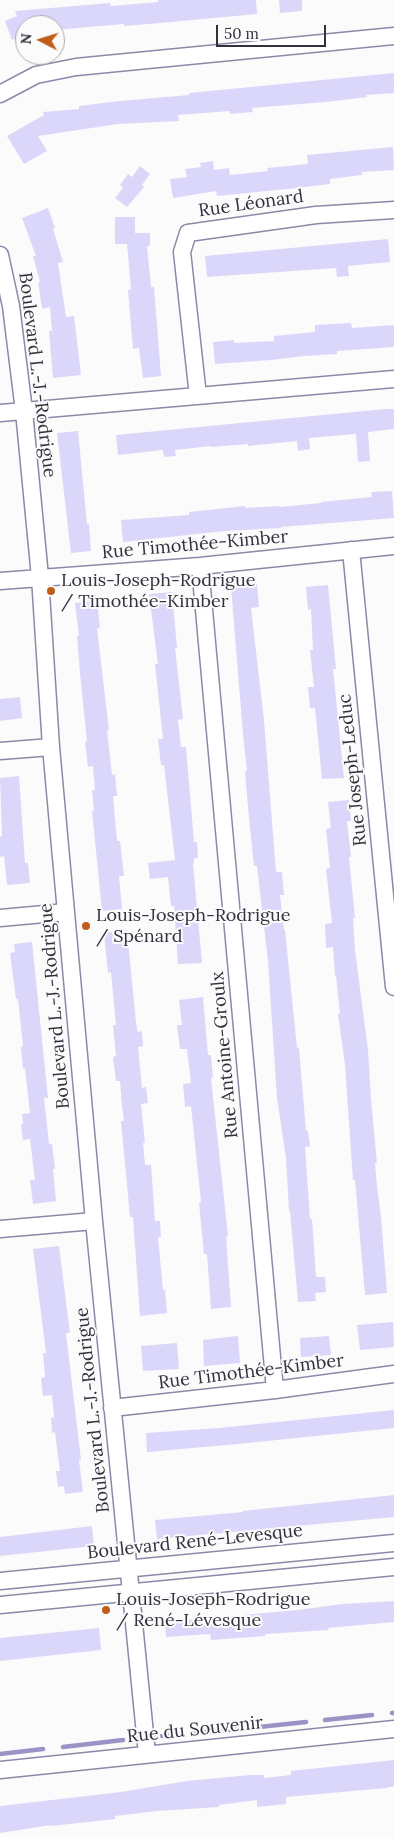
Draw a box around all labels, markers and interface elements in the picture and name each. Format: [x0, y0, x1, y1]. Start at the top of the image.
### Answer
north arrow [15, 15, 65, 65]
scale bar [219, 15, 329, 47]
text: 50 m [224, 24, 259, 43]
text: N [17, 33, 35, 45]
street label: Rue Léonard [197, 186, 305, 222]
street label: Boulevard L.-J.-Rodrigue [14, 271, 60, 479]
street label: Rue Timothée-Kimber [101, 526, 289, 564]
place label: Louis-Joseph-Rodrigue / Timothée-Kimber [61, 570, 255, 612]
marker: Louis-Joseph-Rodrigue / Timothée-Kimber [45, 585, 57, 597]
street label: Rue Joseph-Leduc [334, 693, 372, 847]
street label: Boulevard L.-J.-Rodrigue [35, 902, 75, 1110]
place label: Louis-Joseph-Rodrigue / Spénard [96, 905, 290, 948]
marker: Louis-Joseph-Rodrigue / Spénard [80, 920, 92, 932]
street label: Rue Antoine-Groulx [207, 971, 243, 1139]
street label: Boulevard L.-J.-Rodrigue [71, 1306, 115, 1514]
street label: Rue Timothée-Kimber [157, 1350, 345, 1394]
street label: Boulevard René-Levesque [86, 1520, 304, 1564]
place label: Louis-Joseph-Rodrigue / René-Lévesque [116, 1589, 310, 1632]
marker: Louis-Joseph-Rodrigue / René-Lévesque [100, 1604, 112, 1616]
street label: Rue du Souvenir [126, 1712, 264, 1748]

